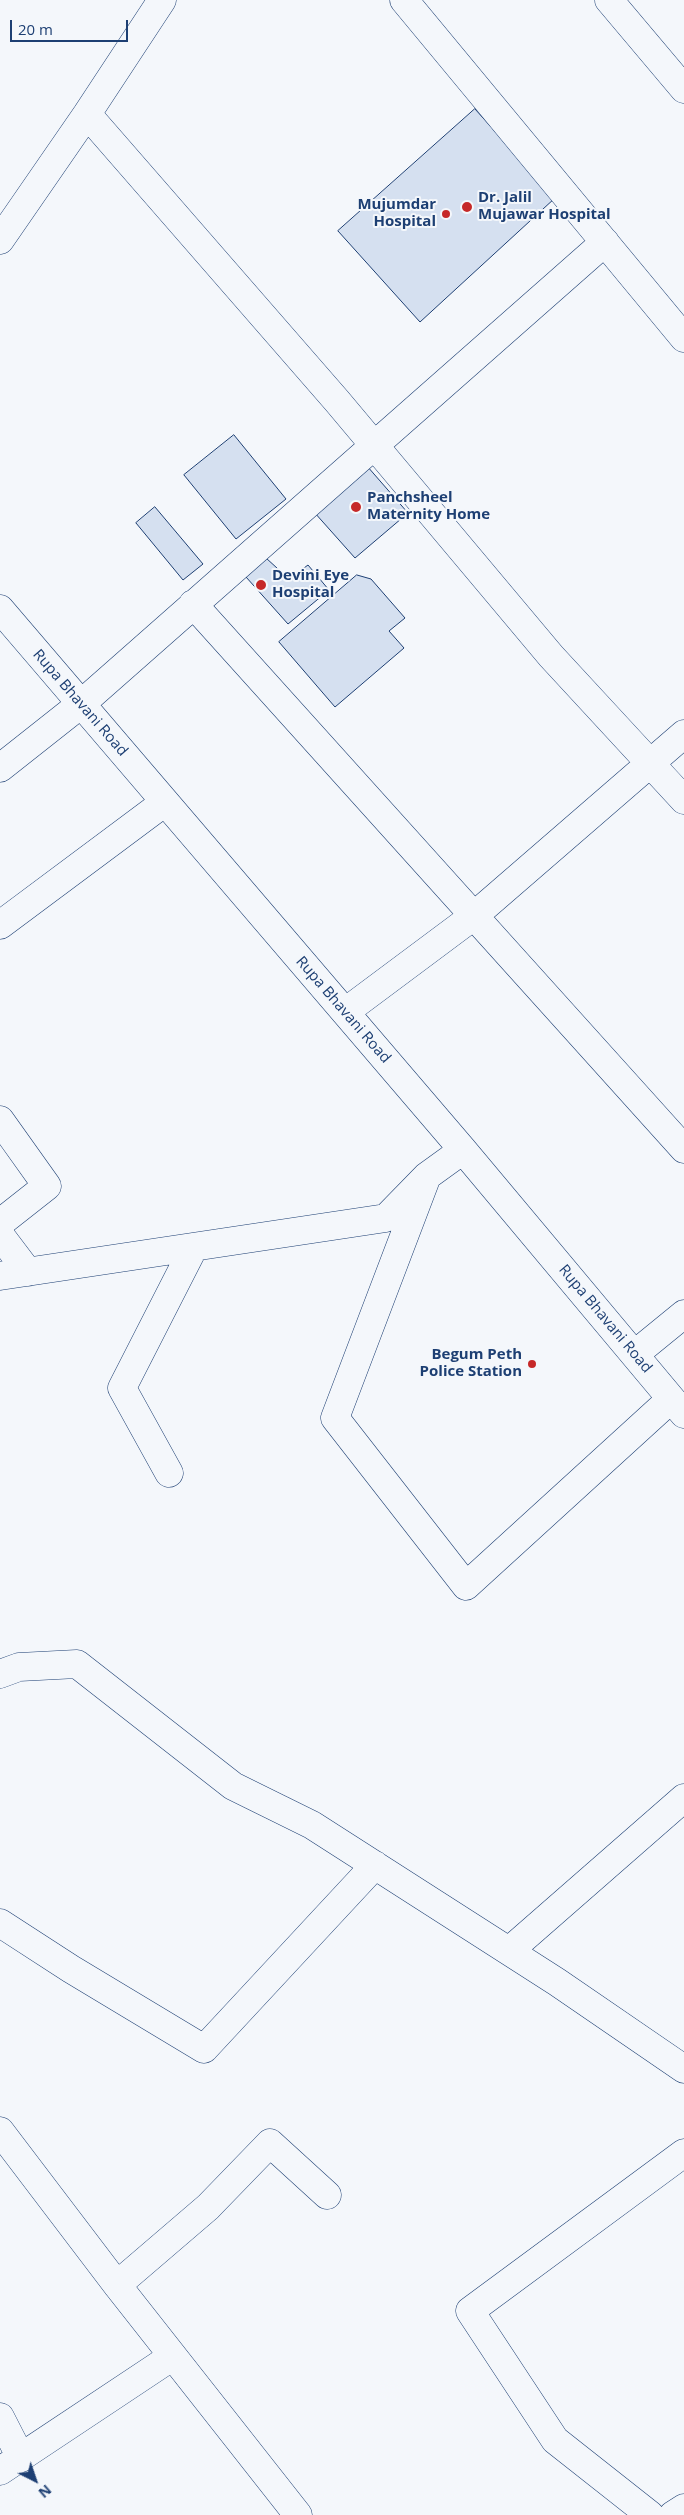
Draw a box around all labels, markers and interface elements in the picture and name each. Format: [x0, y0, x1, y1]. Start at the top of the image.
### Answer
scale bar [12, 10, 130, 42]
text: 20 m [18, 19, 53, 39]
place label: Dr. Jalil Mujawar Hospital [478, 189, 611, 224]
place label: Mujumdar Hospital [357, 196, 436, 231]
marker: Dr. Jalil Mujawar Hospital [460, 200, 474, 214]
marker: Mujumdar Hospital [440, 208, 452, 220]
place label: Panchsheel Maternity Home [367, 489, 490, 524]
marker: Panchsheel Maternity Home [349, 500, 363, 514]
place label: Devini Eye Hospital [272, 567, 349, 602]
marker: Devini Eye Hospital [254, 578, 268, 592]
street label: Rupa Bhavani Road [29, 646, 131, 760]
street label: Rupa Bhavani Road [292, 953, 394, 1067]
street label: Rupa Bhavani Road [555, 1261, 655, 1377]
place label: Begum Peth Police Station [420, 1346, 522, 1381]
marker: Begum Peth Police Station [526, 1358, 538, 1370]
north arrow [10, 2455, 60, 2505]
text: N [35, 2481, 56, 2503]

